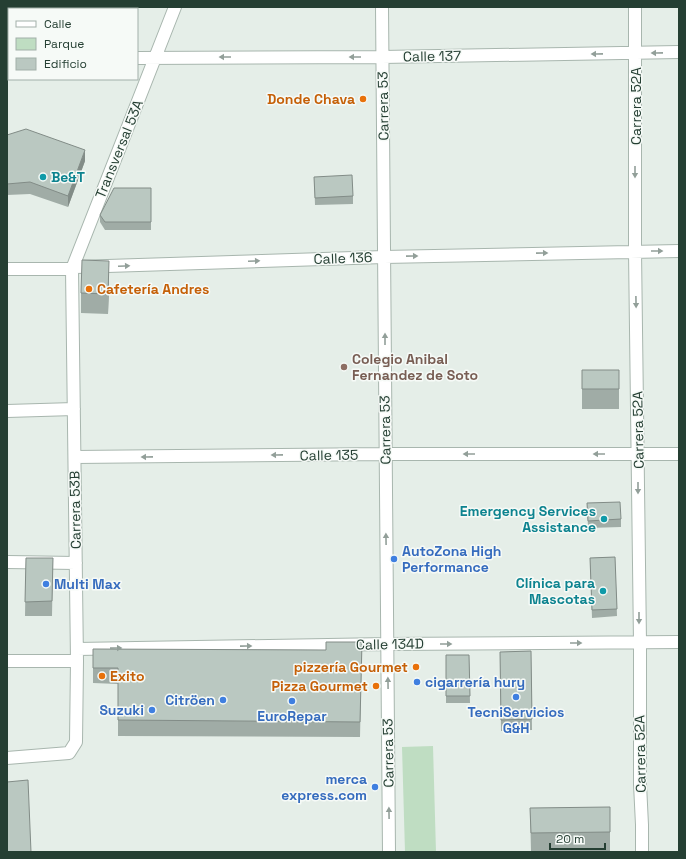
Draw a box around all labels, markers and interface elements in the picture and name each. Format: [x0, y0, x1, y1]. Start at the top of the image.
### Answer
legend [8, 8, 138, 80]
text: Calle [44, 16, 72, 32]
text: Parque [44, 36, 84, 52]
street label: Calle 137 [403, 46, 461, 66]
one-way arrow [591, 50, 603, 57]
one-way arrow [650, 50, 663, 56]
one-way arrow [218, 54, 231, 60]
one-way arrow [348, 54, 361, 60]
text: Edificio [44, 56, 87, 72]
street label: Carrera 52A [627, 67, 645, 145]
street label: Carrera 53 [373, 71, 393, 141]
place label: Donde Chava [267, 90, 355, 108]
marker: Donde Chava [358, 94, 368, 104]
street label: Transversal 53A [91, 97, 147, 201]
one-way arrow [632, 166, 638, 179]
place label: Be&T [51, 168, 85, 186]
marker: Be&T [38, 172, 48, 182]
street label: Calle 136 [313, 248, 373, 268]
one-way arrow [651, 248, 664, 254]
one-way arrow [536, 250, 548, 257]
one-way arrow [406, 253, 419, 259]
one-way arrow [248, 258, 261, 264]
one-way arrow [118, 262, 130, 269]
place label: Cafetería Andres [97, 280, 209, 298]
marker: Cafetería Andres [84, 284, 94, 294]
one-way arrow [633, 296, 639, 309]
one-way arrow [382, 332, 388, 345]
place label: Colegio Anibal Fernandez de Soto [352, 350, 478, 384]
marker: Colegio Anibal Fernandez de Soto [339, 362, 349, 372]
street label: Carrera 52A [628, 391, 648, 469]
street label: Carrera 53 [375, 395, 395, 465]
street label: Calle 135 [300, 445, 358, 465]
one-way arrow [462, 451, 475, 457]
one-way arrow [592, 451, 605, 457]
one-way arrow [270, 452, 283, 458]
one-way arrow [140, 454, 153, 460]
street label: Carrera 53B [65, 471, 85, 549]
one-way arrow [635, 482, 641, 495]
place label: Emergency Services Assistance [460, 502, 596, 536]
marker: Emergency Services Assistance [599, 514, 609, 524]
one-way arrow [383, 533, 390, 545]
place label: AutoZona High Performance [402, 542, 501, 576]
marker: AutoZona High Performance [389, 554, 399, 564]
place label: Clínica para Mascotas [516, 574, 595, 608]
place label: Multi Max [54, 575, 121, 593]
marker: Multi Max [41, 579, 51, 589]
marker: Clínica para Mascotas [598, 586, 608, 596]
one-way arrow [636, 612, 642, 625]
street label: Calle 134D [356, 634, 424, 654]
one-way arrow [570, 640, 583, 646]
one-way arrow [440, 641, 453, 647]
one-way arrow [240, 643, 253, 649]
one-way arrow [110, 645, 123, 651]
place label: pizzería Gourmet [294, 658, 408, 676]
marker: pizzería Gourmet [411, 662, 421, 672]
place label: Exito [110, 667, 144, 685]
marker: Exito [97, 671, 107, 681]
place label: cigarrería hury [425, 673, 525, 691]
one-way arrow [385, 676, 391, 689]
place label: Pizza Gourmet [271, 677, 368, 695]
marker: cigarrería hury [412, 677, 422, 687]
marker: Pizza Gourmet [371, 681, 381, 691]
place label: Citröen [165, 691, 215, 709]
marker: TecniServicios G&H [511, 692, 521, 702]
marker: Citröen [218, 695, 228, 705]
marker: EuroRepar [287, 696, 297, 706]
place label: Suzuki [99, 701, 144, 719]
place label: TecniServicios G&H [468, 703, 564, 737]
marker: Suzuki [147, 705, 157, 715]
place label: EuroRepar [257, 707, 327, 725]
street label: Carrera 52A [630, 715, 650, 793]
street label: Carrera 53 [378, 718, 398, 788]
place label: merca express.com [281, 770, 367, 804]
marker: merca express.com [370, 782, 380, 792]
one-way arrow [386, 806, 392, 819]
scale bar [550, 825, 605, 851]
text: 20 m [556, 831, 584, 847]

